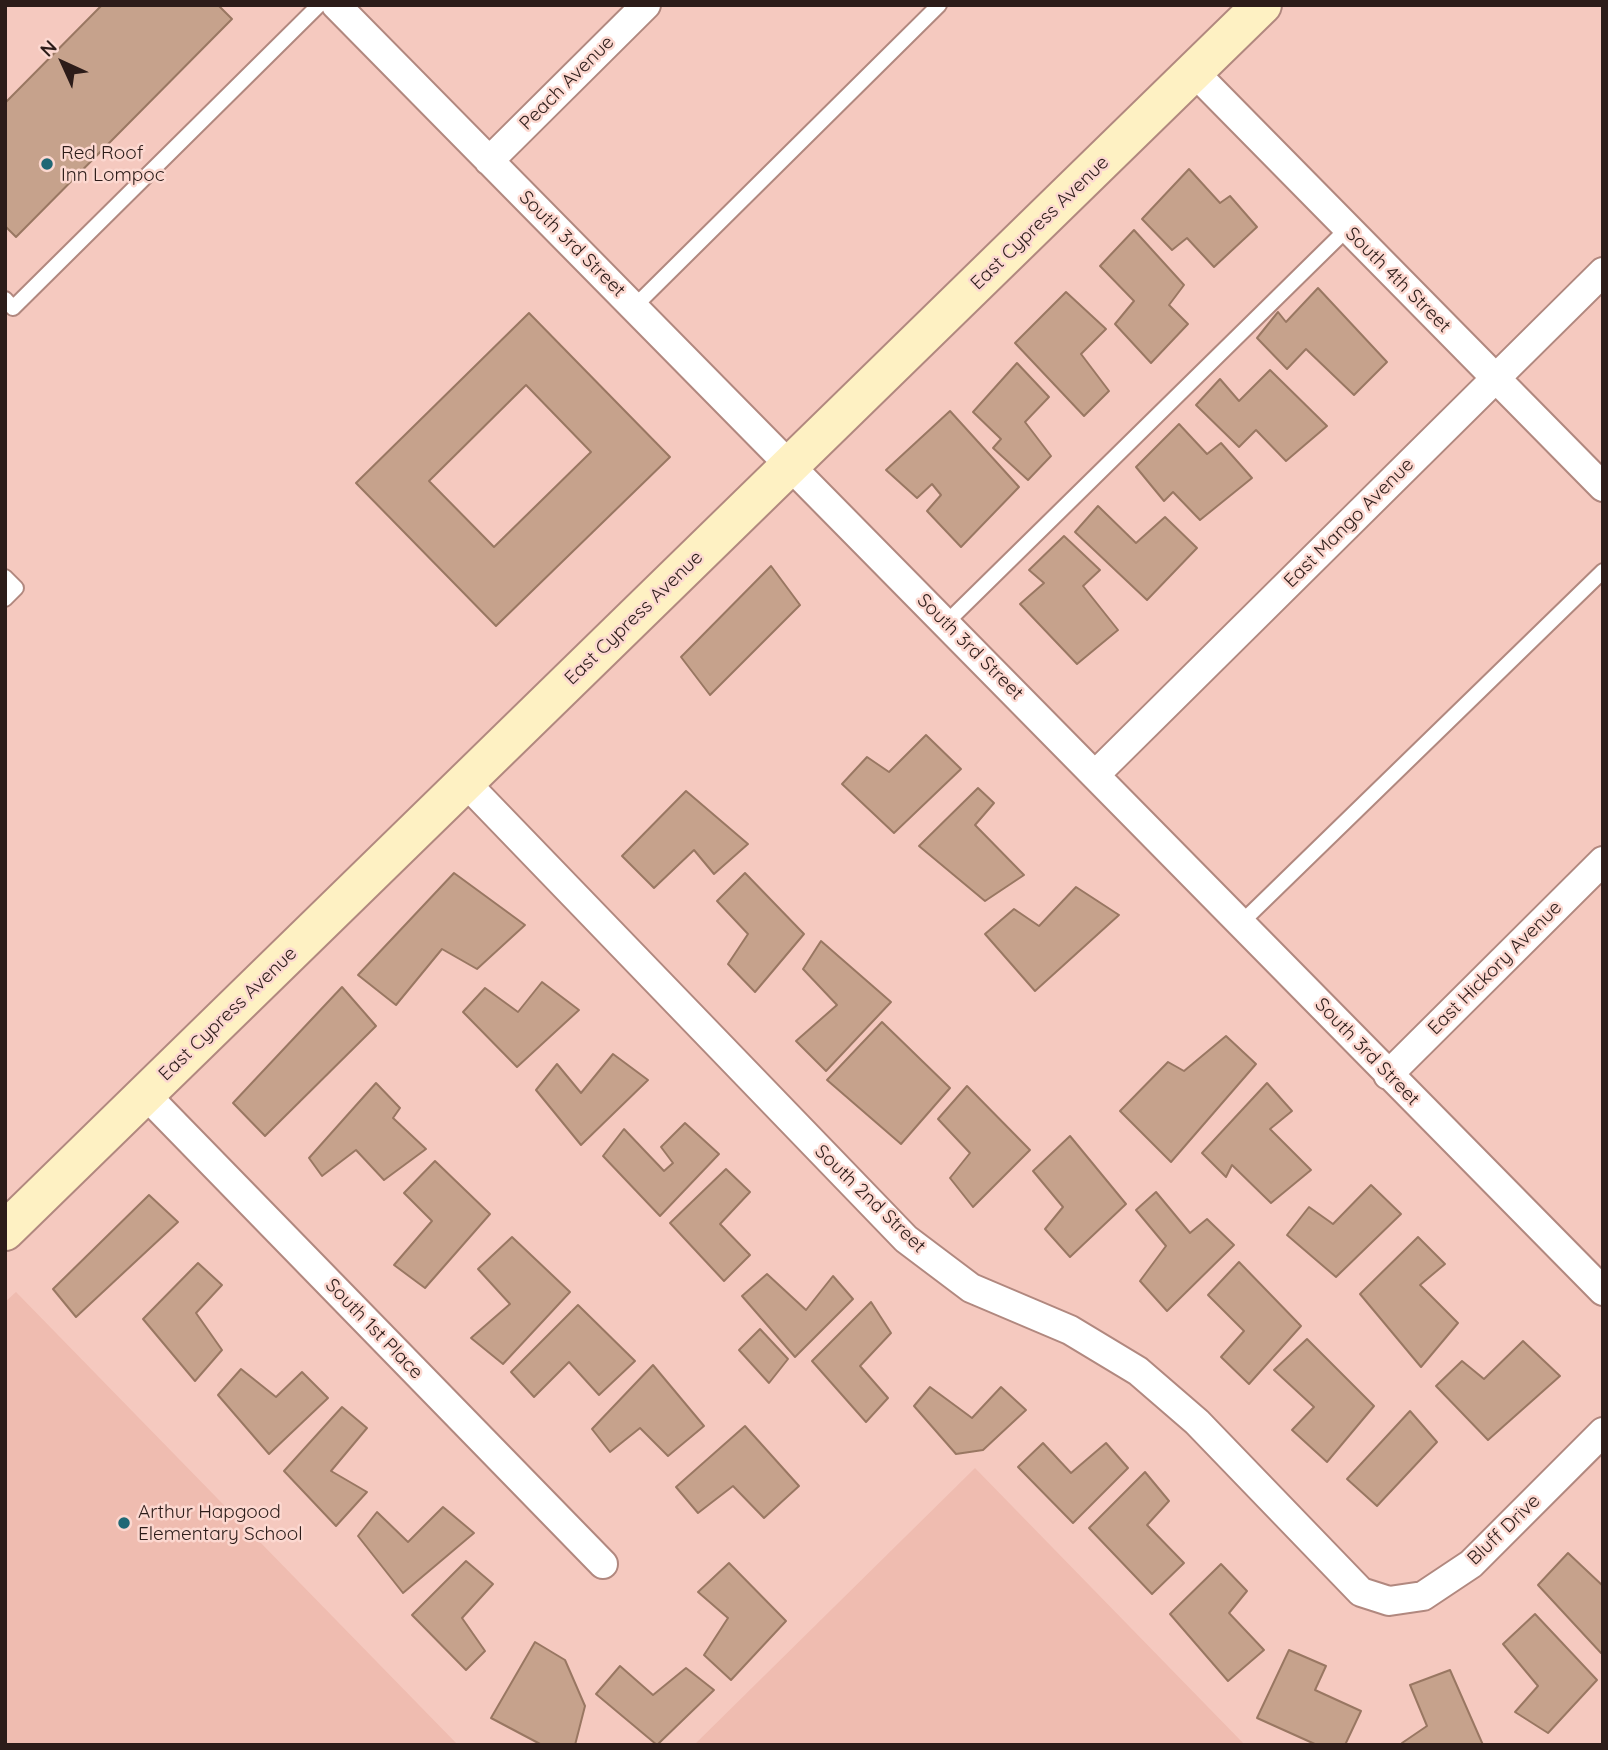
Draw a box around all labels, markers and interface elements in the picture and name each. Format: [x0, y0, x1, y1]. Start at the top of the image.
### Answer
north arrow [28, 28, 98, 98]
street label: Peach Avenue [515, 31, 619, 135]
text: N [35, 35, 62, 62]
place label: Red Roof Inn Lompoc [61, 142, 165, 186]
street label: East Cypress Avenue [966, 151, 1114, 295]
marker: Red Roof Inn Lompoc [39, 156, 55, 172]
street label: South 3rd Street [514, 186, 630, 302]
street label: South 4th Street [1341, 223, 1455, 337]
street label: East Mango Avenue [1279, 453, 1419, 593]
street label: East Cypress Avenue [560, 546, 708, 690]
street label: South 3rd Street [912, 589, 1028, 705]
street label: East Hickory Avenue [1423, 896, 1567, 1040]
street label: East Cypress Avenue [154, 942, 302, 1086]
street label: South 3rd Street [1310, 993, 1424, 1111]
street label: South 2nd Street [810, 1140, 930, 1258]
street label: South 1st Place [320, 1274, 428, 1384]
street label: Bluff Drive [1463, 1490, 1545, 1570]
place label: Arthur Hapgood Elementary School [138, 1501, 303, 1545]
marker: Arthur Hapgood Elementary School [116, 1515, 132, 1531]

